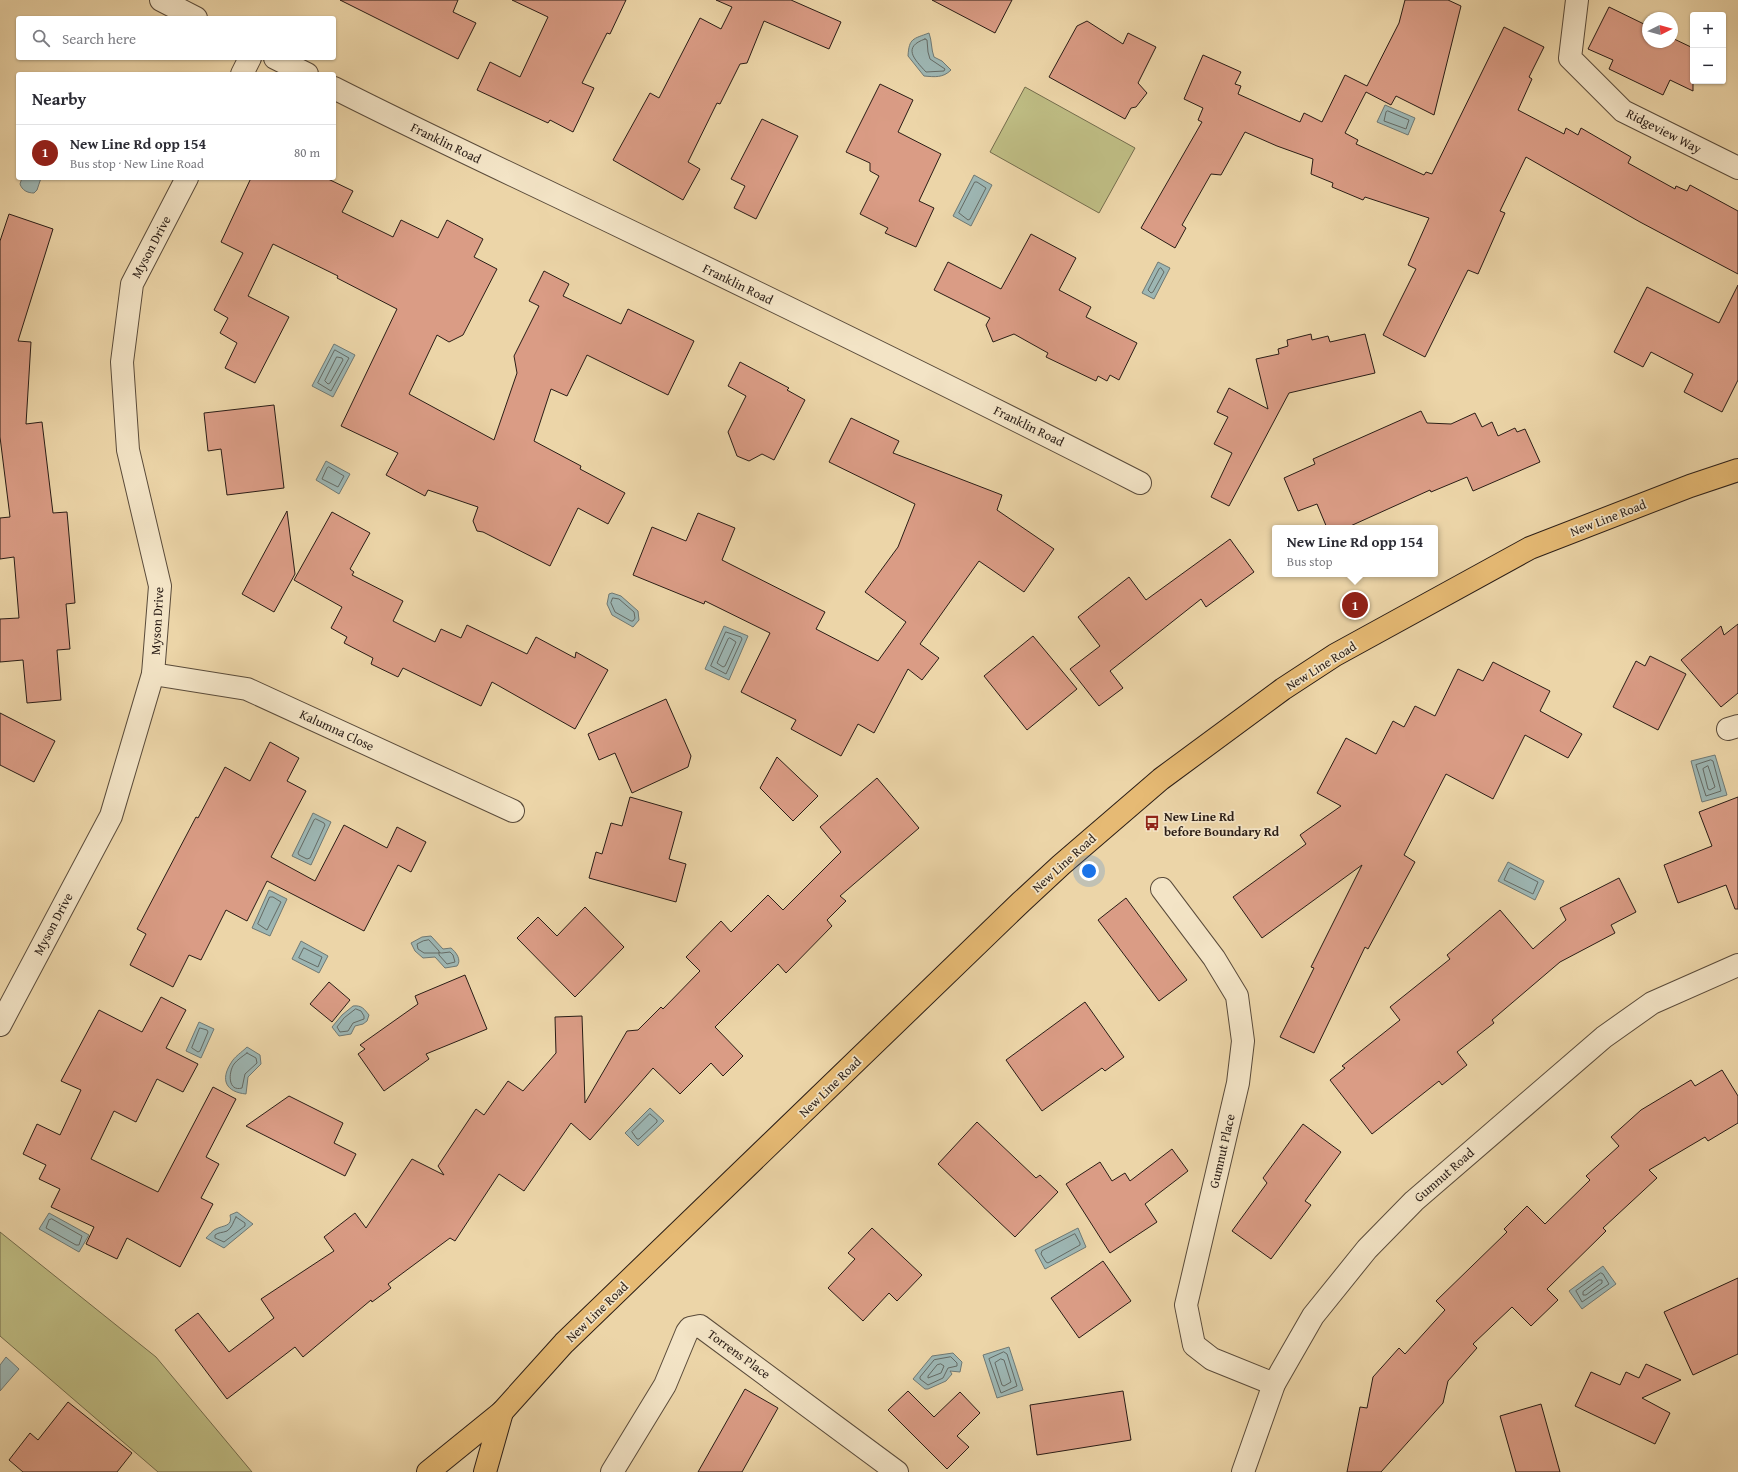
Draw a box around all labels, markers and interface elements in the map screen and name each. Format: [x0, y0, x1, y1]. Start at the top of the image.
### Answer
north arrow [1642, 12, 1678, 48]
map controls [1690, 12, 1726, 84]
button: + [1690, 12, 1726, 48]
search box [16, 16, 336, 60]
icon: search [30, 27, 52, 49]
text: Search here [62, 28, 136, 49]
button: − [1690, 48, 1726, 84]
text: Nearby [32, 86, 86, 111]
street label: Ridgeview Way [1623, 104, 1705, 158]
street label: Franklin Road [408, 118, 484, 168]
text: New Line Rd opp 154 [70, 133, 206, 154]
text: 1 [42, 143, 48, 162]
text: 80 m [294, 143, 320, 162]
text: Bus stop · New Line Road [70, 154, 204, 173]
street label: Myson Drive [127, 212, 175, 282]
street label: Franklin Road [700, 259, 776, 309]
street label: Franklin Road [991, 401, 1067, 451]
street label: New Line Road [1567, 495, 1649, 541]
popup [1272, 525, 1438, 577]
text: New Line Rd opp 154 [1287, 531, 1423, 552]
text: Bus stop [1287, 552, 1333, 571]
street label: Myson Drive [146, 586, 168, 656]
pin: 1 [1342, 590, 1368, 620]
street label: New Line Road [1282, 637, 1360, 695]
street label: Kalumna Close [297, 704, 377, 756]
place label: New Line Rd before Boundary Rd [1164, 807, 1280, 841]
bus stop icon: New Line Rd before Boundary Rd [1143, 814, 1161, 832]
street label: New Line Road [1028, 829, 1100, 897]
your location [1079, 861, 1099, 881]
street label: Myson Drive [29, 889, 77, 959]
street label: New Line Road [795, 1052, 865, 1122]
street label: Gumnut Place [1204, 1112, 1240, 1190]
street label: Gumnut Road [1410, 1143, 1478, 1207]
street label: New Line Road [562, 1277, 632, 1347]
street label: Torrens Place [703, 1325, 775, 1383]

